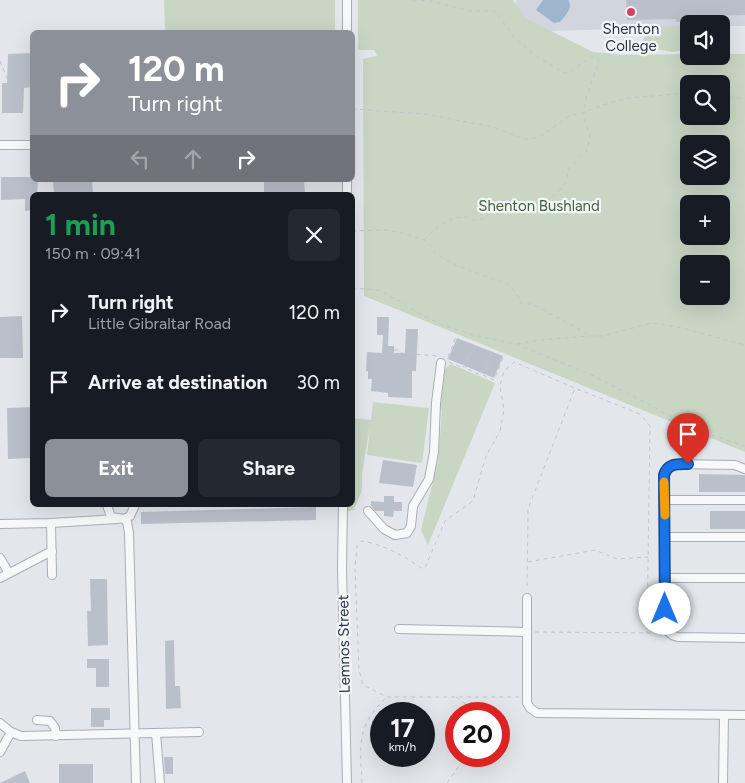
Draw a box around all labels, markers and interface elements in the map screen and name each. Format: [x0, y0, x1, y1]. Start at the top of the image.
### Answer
marker: Shenton College [625, 6, 637, 18]
map controls [680, 15, 730, 305]
button: sound [680, 15, 730, 65]
place label: Shenton College [603, 20, 659, 55]
text: 120 m [128, 48, 225, 90]
icon: right [45, 50, 110, 115]
button: search [680, 75, 730, 125]
text: Turn right [128, 90, 223, 117]
button: layers [680, 135, 730, 185]
icon: left [126, 145, 154, 173]
icon: ahead [179, 145, 207, 173]
icon: right [232, 145, 260, 173]
button: + [680, 195, 730, 245]
park label: Shenton Bushland [478, 197, 600, 215]
text: 1 min [45, 206, 116, 243]
button: close [288, 209, 340, 261]
text: 150 m · 09:41 [45, 244, 141, 263]
button: − [680, 255, 730, 305]
text: Turn right [88, 291, 174, 314]
icon: right [45, 298, 73, 326]
text: 120 m [288, 301, 340, 324]
text: Little Gibraltar Road [88, 314, 231, 333]
icon: arrive [45, 368, 73, 396]
text: Arrive at destination [88, 371, 267, 394]
text: 30 m [297, 371, 340, 394]
pin [667, 413, 709, 464]
icon: arrive [674, 420, 702, 448]
button: Exit [45, 439, 188, 497]
button: Share [198, 439, 340, 497]
position arrow [638, 582, 690, 634]
street label: Lemnos Street [334, 594, 354, 693]
speed limit sign: 20 [445, 702, 510, 767]
text: 17 [390, 713, 415, 743]
text: km/h [389, 740, 416, 754]

